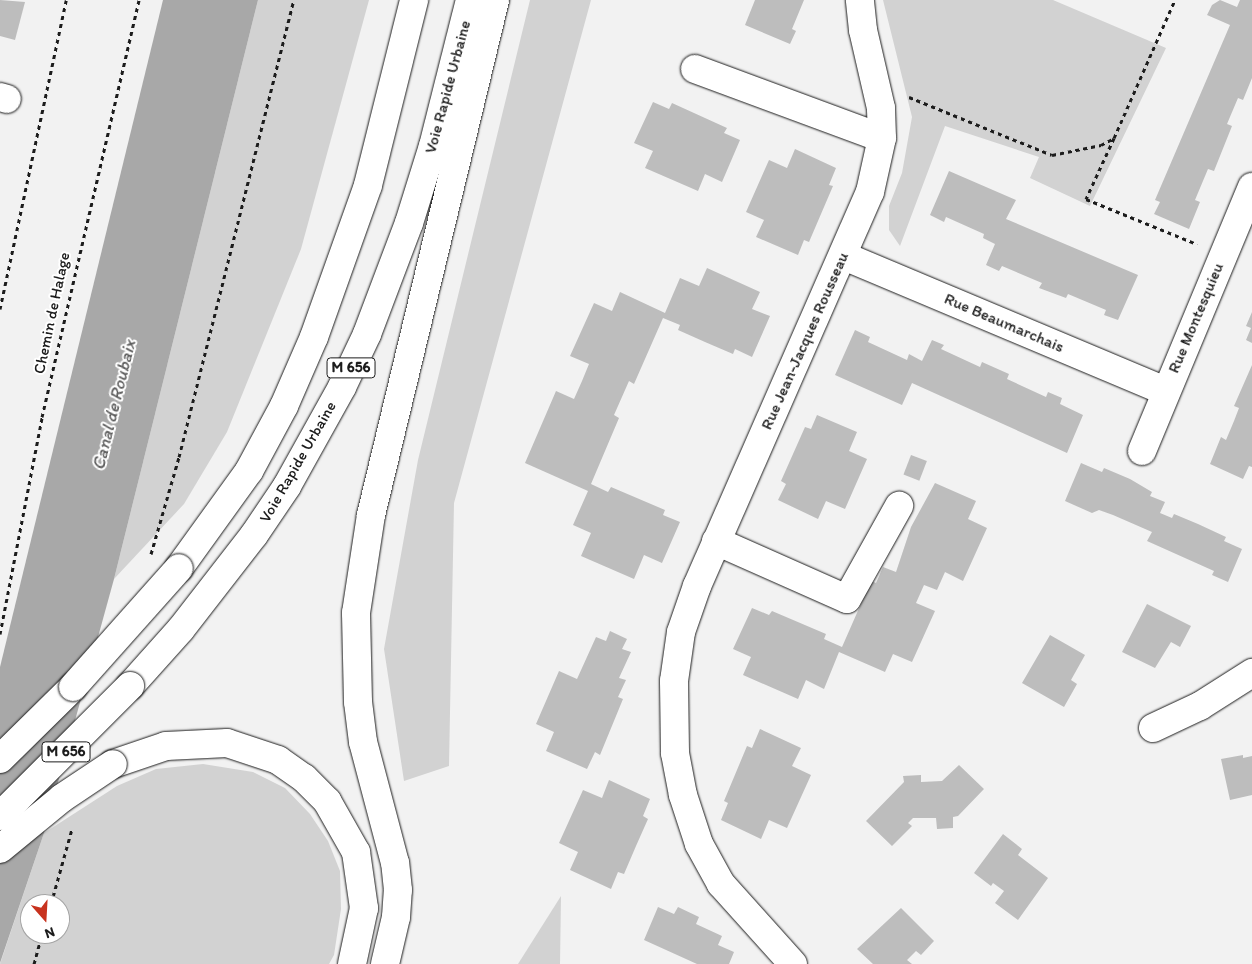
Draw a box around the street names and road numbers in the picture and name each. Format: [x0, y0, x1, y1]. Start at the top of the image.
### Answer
street label: Voie Rapide Urbaine [421, 18, 475, 156]
street label: Rue Jean-Jacques Rousseau [757, 249, 853, 433]
street label: Chemin de Halage [30, 250, 74, 376]
street label: Rue Montesquieu [1164, 260, 1228, 376]
street label: Rue Beaumarchais [942, 289, 1066, 357]
road number: M 656 [326, 356, 376, 380]
street label: Voie Rapide Urbaine [255, 398, 341, 526]
road number: M 656 [41, 740, 91, 764]

